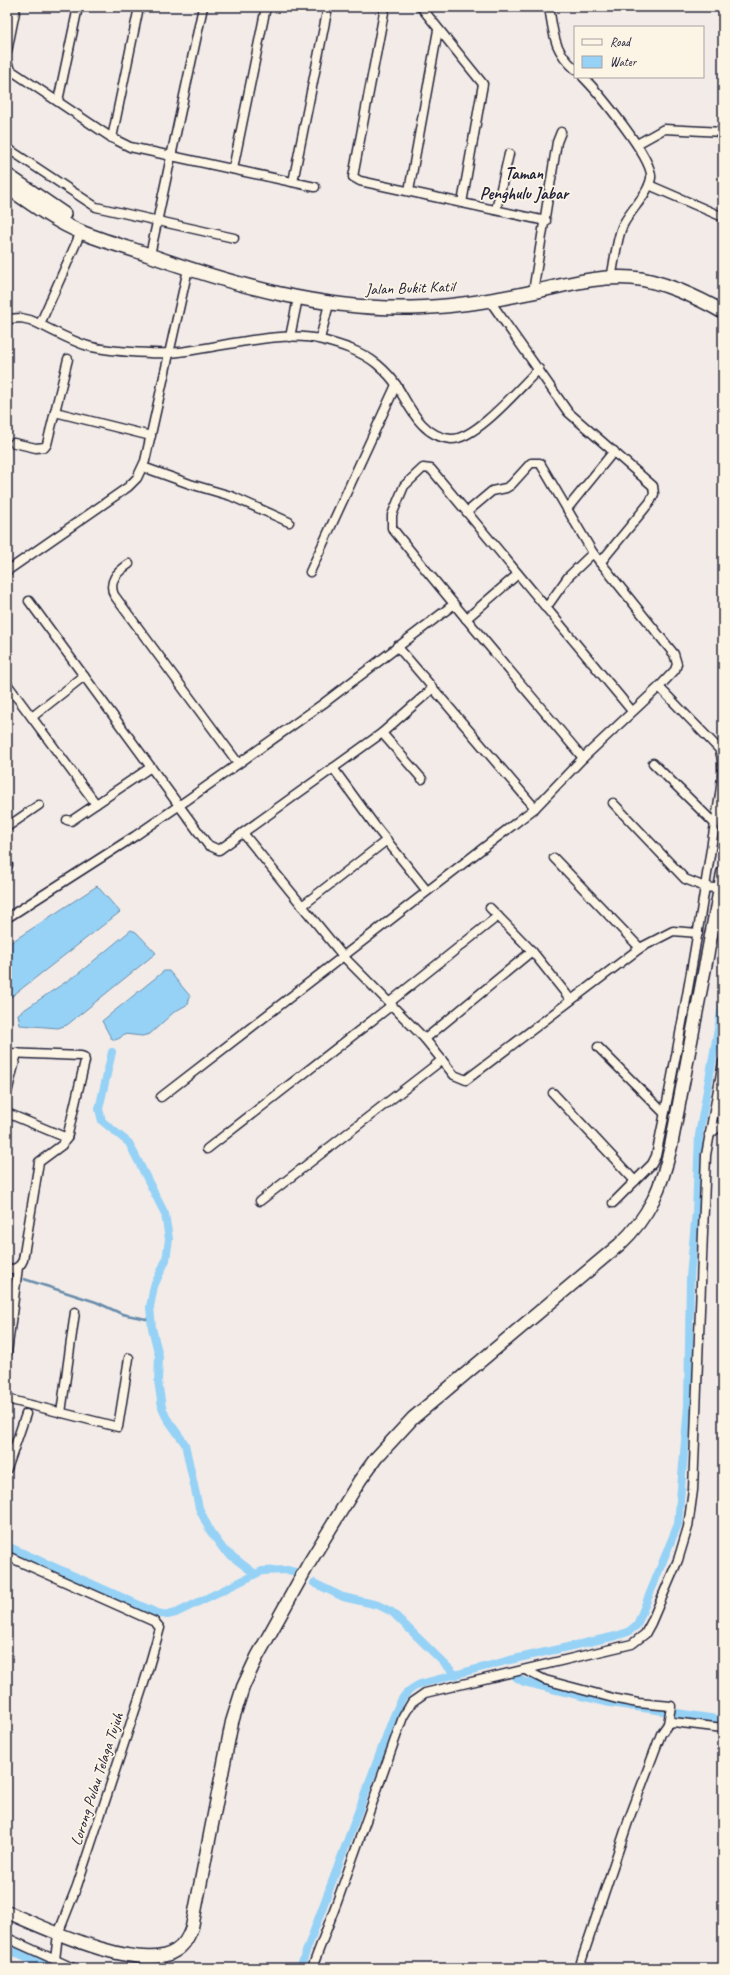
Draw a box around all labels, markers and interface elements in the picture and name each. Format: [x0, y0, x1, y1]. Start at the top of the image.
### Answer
legend [574, 26, 704, 78]
text: Road [610, 34, 632, 50]
text: Water [610, 54, 638, 70]
district label: Taman Penghulu Jabar [480, 163, 570, 204]
street label: Jalan Bukit Katil [364, 276, 458, 300]
street label: Lorong Pulau Telaga Tujuh [66, 1709, 128, 1848]

